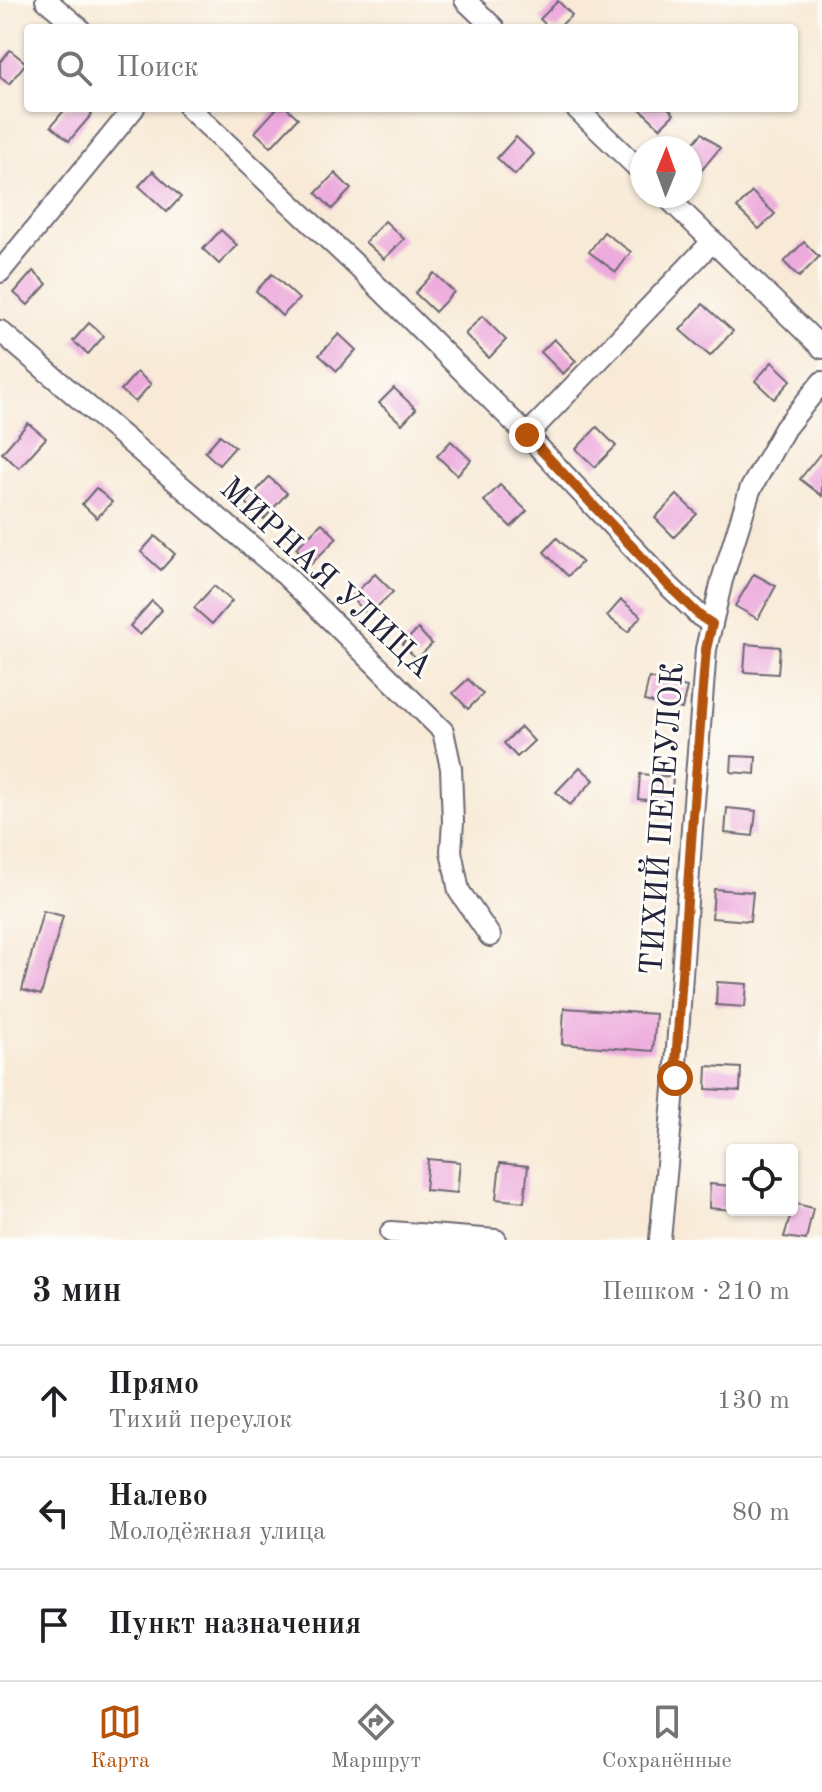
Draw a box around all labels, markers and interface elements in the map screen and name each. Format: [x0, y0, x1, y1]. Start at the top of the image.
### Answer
search box [24, 24, 798, 112]
icon: search [52, 46, 96, 90]
text: Поиск [116, 53, 199, 83]
north arrow [630, 136, 702, 208]
route end [509, 417, 545, 453]
street label: МИРНАЯ УЛИЦА [213, 473, 437, 685]
street label: ТИХИЙ ПЕРЕУЛОК [630, 661, 691, 976]
route start [657, 1060, 693, 1096]
map controls [726, 1144, 798, 1216]
button: locate [726, 1144, 798, 1216]
text: 3 мин [32, 1275, 122, 1309]
text: Пешком · 210 m [602, 1279, 790, 1305]
text: Прямо [108, 1370, 199, 1400]
icon: ahead [32, 1379, 76, 1423]
text: 130 m [717, 1388, 790, 1414]
text: Тихий переулок [108, 1407, 292, 1433]
text: Налево [108, 1482, 208, 1512]
icon: left [32, 1491, 76, 1535]
text: 80 m [732, 1500, 790, 1526]
text: Молодёжная улица [108, 1519, 326, 1545]
icon: arrive [32, 1603, 76, 1647]
text: Пункт назначения [108, 1610, 361, 1640]
tab: Карта [90, 1700, 150, 1775]
tab: Маршрут [331, 1700, 421, 1775]
tab: Сохранённые [602, 1700, 732, 1775]

